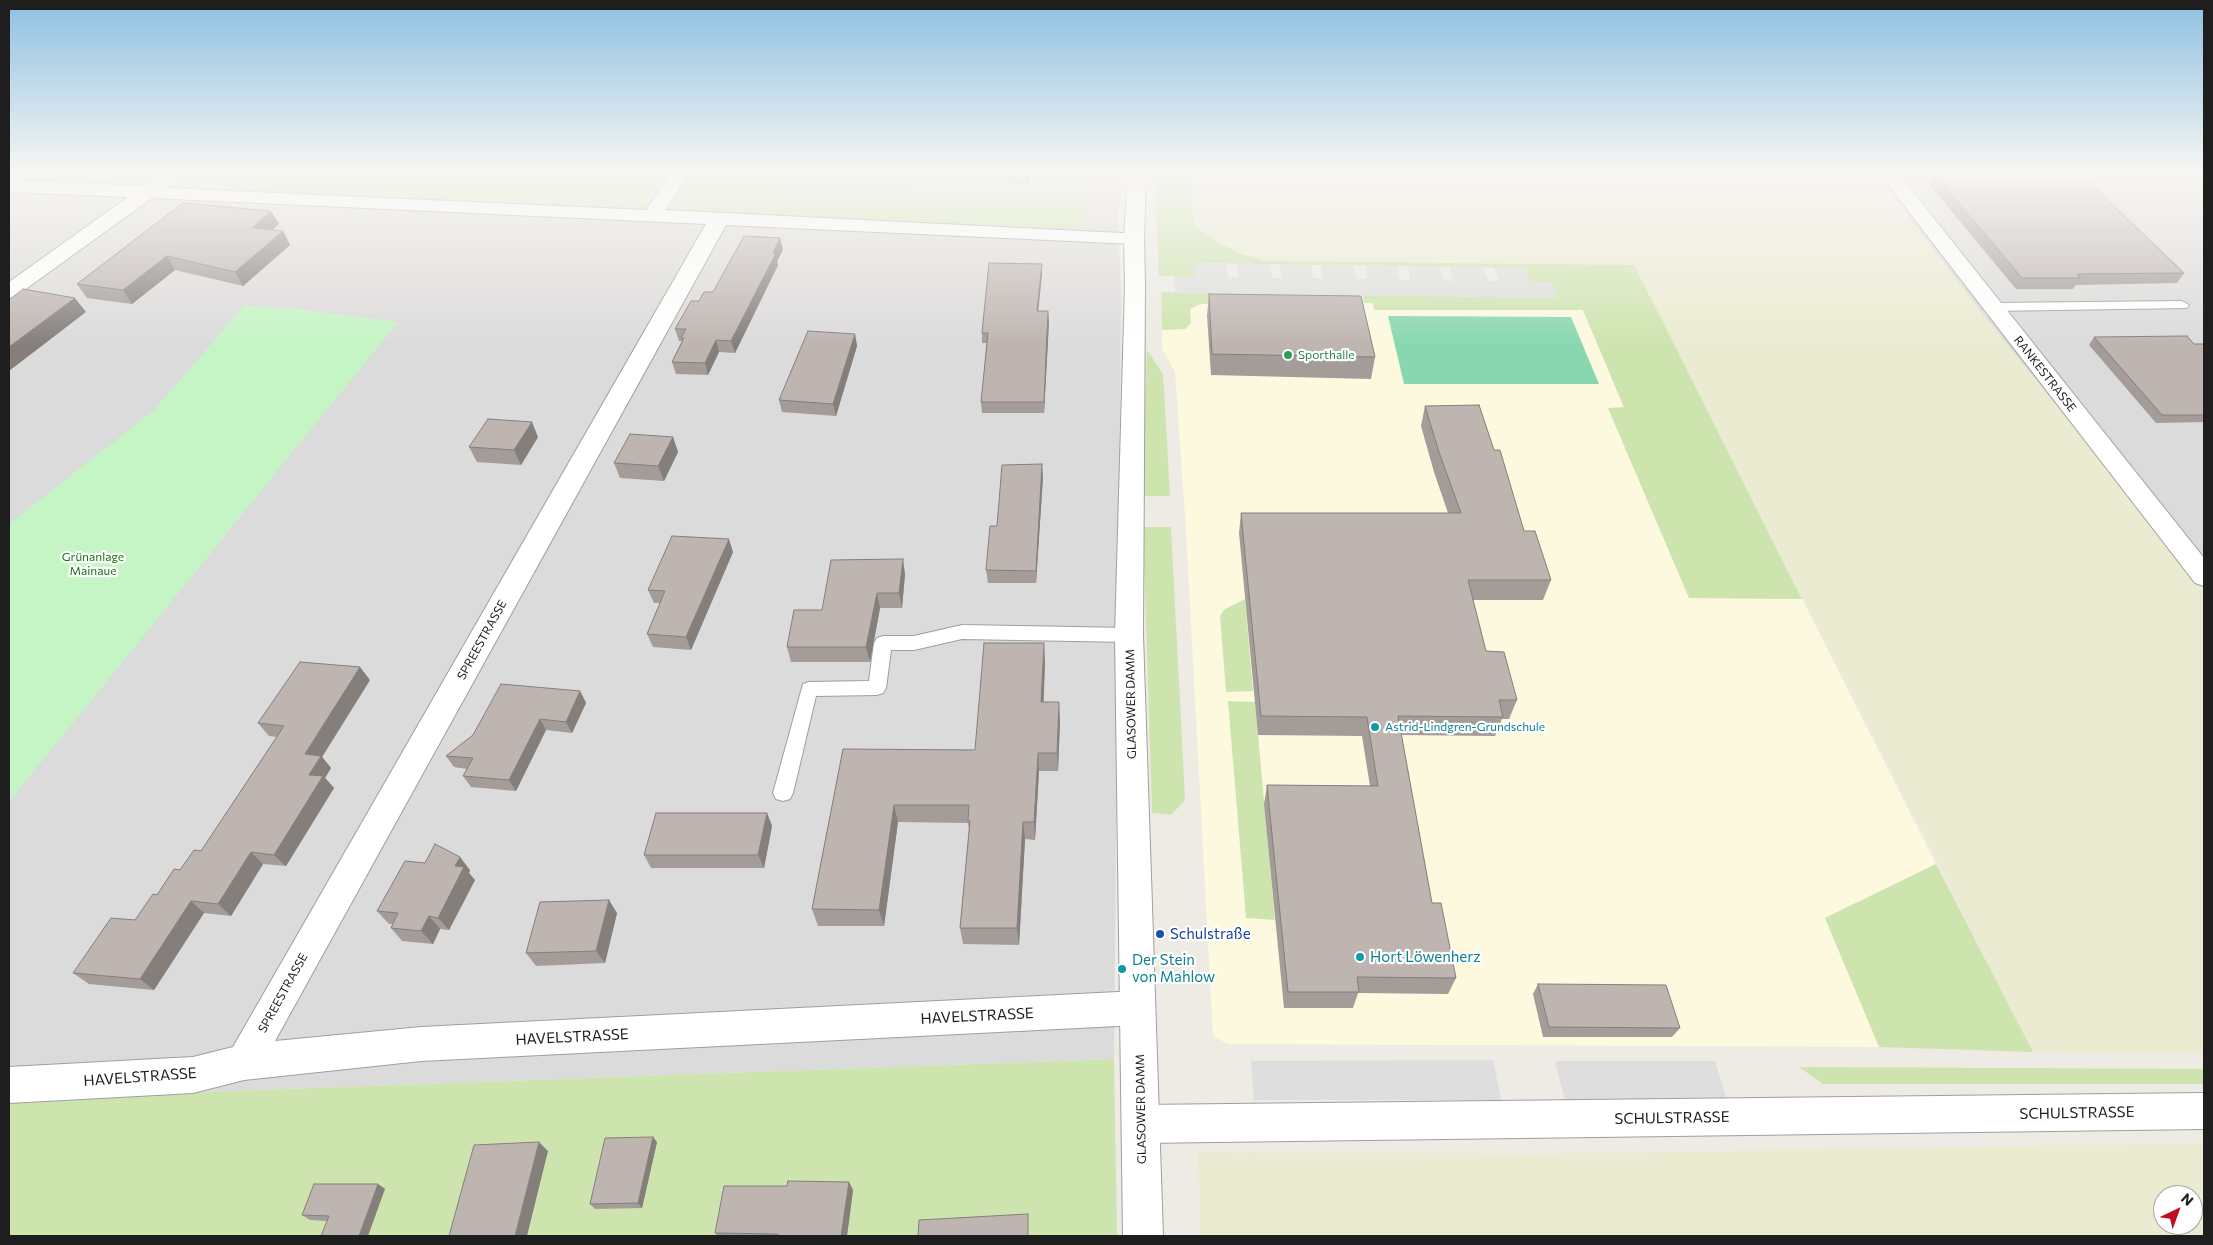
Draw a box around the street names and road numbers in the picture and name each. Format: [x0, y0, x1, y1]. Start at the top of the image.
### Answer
street label: RANKESTRASSE [2011, 333, 2079, 415]
street label: SPREESTRASSE [454, 598, 510, 682]
street label: GLASOWER DAMM [1123, 649, 1139, 759]
street label: SPREESTRASSE [255, 951, 311, 1035]
street label: HAVELSTRASSE [920, 1004, 1034, 1028]
street label: HAVELSTRASSE [515, 1025, 629, 1049]
street label: GLASOWER DAMM [1133, 1054, 1149, 1164]
street label: HAVELSTRASSE [83, 1064, 197, 1090]
street label: SCHULSTRASSE [2019, 1103, 2135, 1123]
street label: SCHULSTRASSE [1614, 1108, 1730, 1128]

